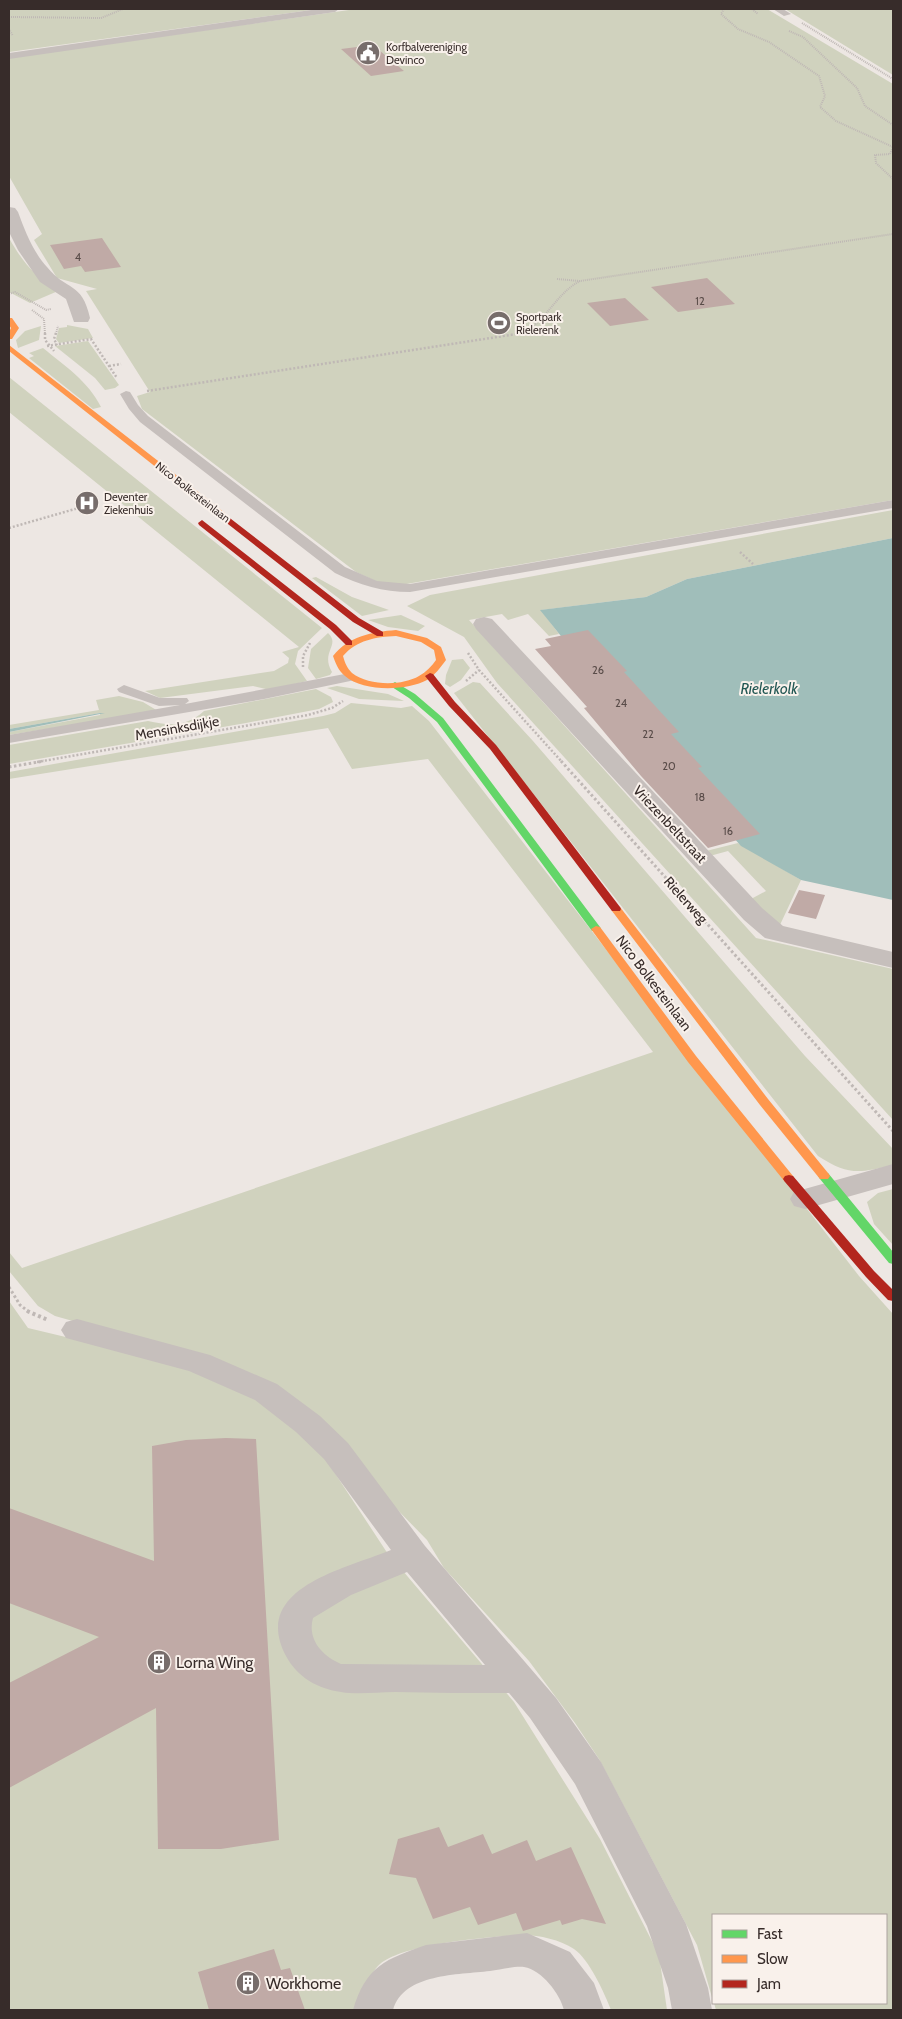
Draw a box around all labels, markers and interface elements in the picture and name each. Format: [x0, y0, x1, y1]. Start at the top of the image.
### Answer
public building icon: Korfbalvereniging Devinco [355, 40, 381, 66]
place label: Korfbalvereniging Devinco [386, 40, 467, 67]
house number: 4 [75, 250, 82, 264]
house number: 12 [695, 294, 705, 308]
sports icon: Sportpark Rielerenk [486, 310, 512, 336]
place label: Sportpark Rielerenk [516, 310, 562, 337]
street label: Nico Bolkesteinlaan [153, 459, 233, 525]
hospital icon: Deventer Ziekenhuis [74, 490, 100, 516]
place label: Deventer Ziekenhuis [104, 490, 153, 517]
house number: 26 [592, 663, 604, 677]
water label: Rielerkolk [740, 680, 798, 698]
house number: 24 [615, 696, 628, 710]
street label: Mensinksdijkje [134, 712, 220, 744]
house number: 22 [642, 727, 654, 741]
house number: 20 [662, 759, 676, 773]
street label: Vriezenbeltstraat [629, 781, 711, 867]
house number: 18 [695, 790, 705, 804]
house number: 16 [723, 824, 733, 838]
street label: Rielerweg [660, 873, 713, 928]
street label: Nico Bolkesteinlaan [612, 932, 696, 1035]
building icon: Lorna Wing [146, 1649, 172, 1675]
place label: Lorna Wing [176, 1653, 254, 1672]
legend [712, 1914, 887, 2004]
text: Fast [757, 1925, 782, 1943]
text: Slow [757, 1950, 788, 1968]
building icon: Workhome [235, 1970, 261, 1996]
place label: Workhome [266, 1974, 341, 1993]
text: Jam [756, 1975, 781, 1993]

